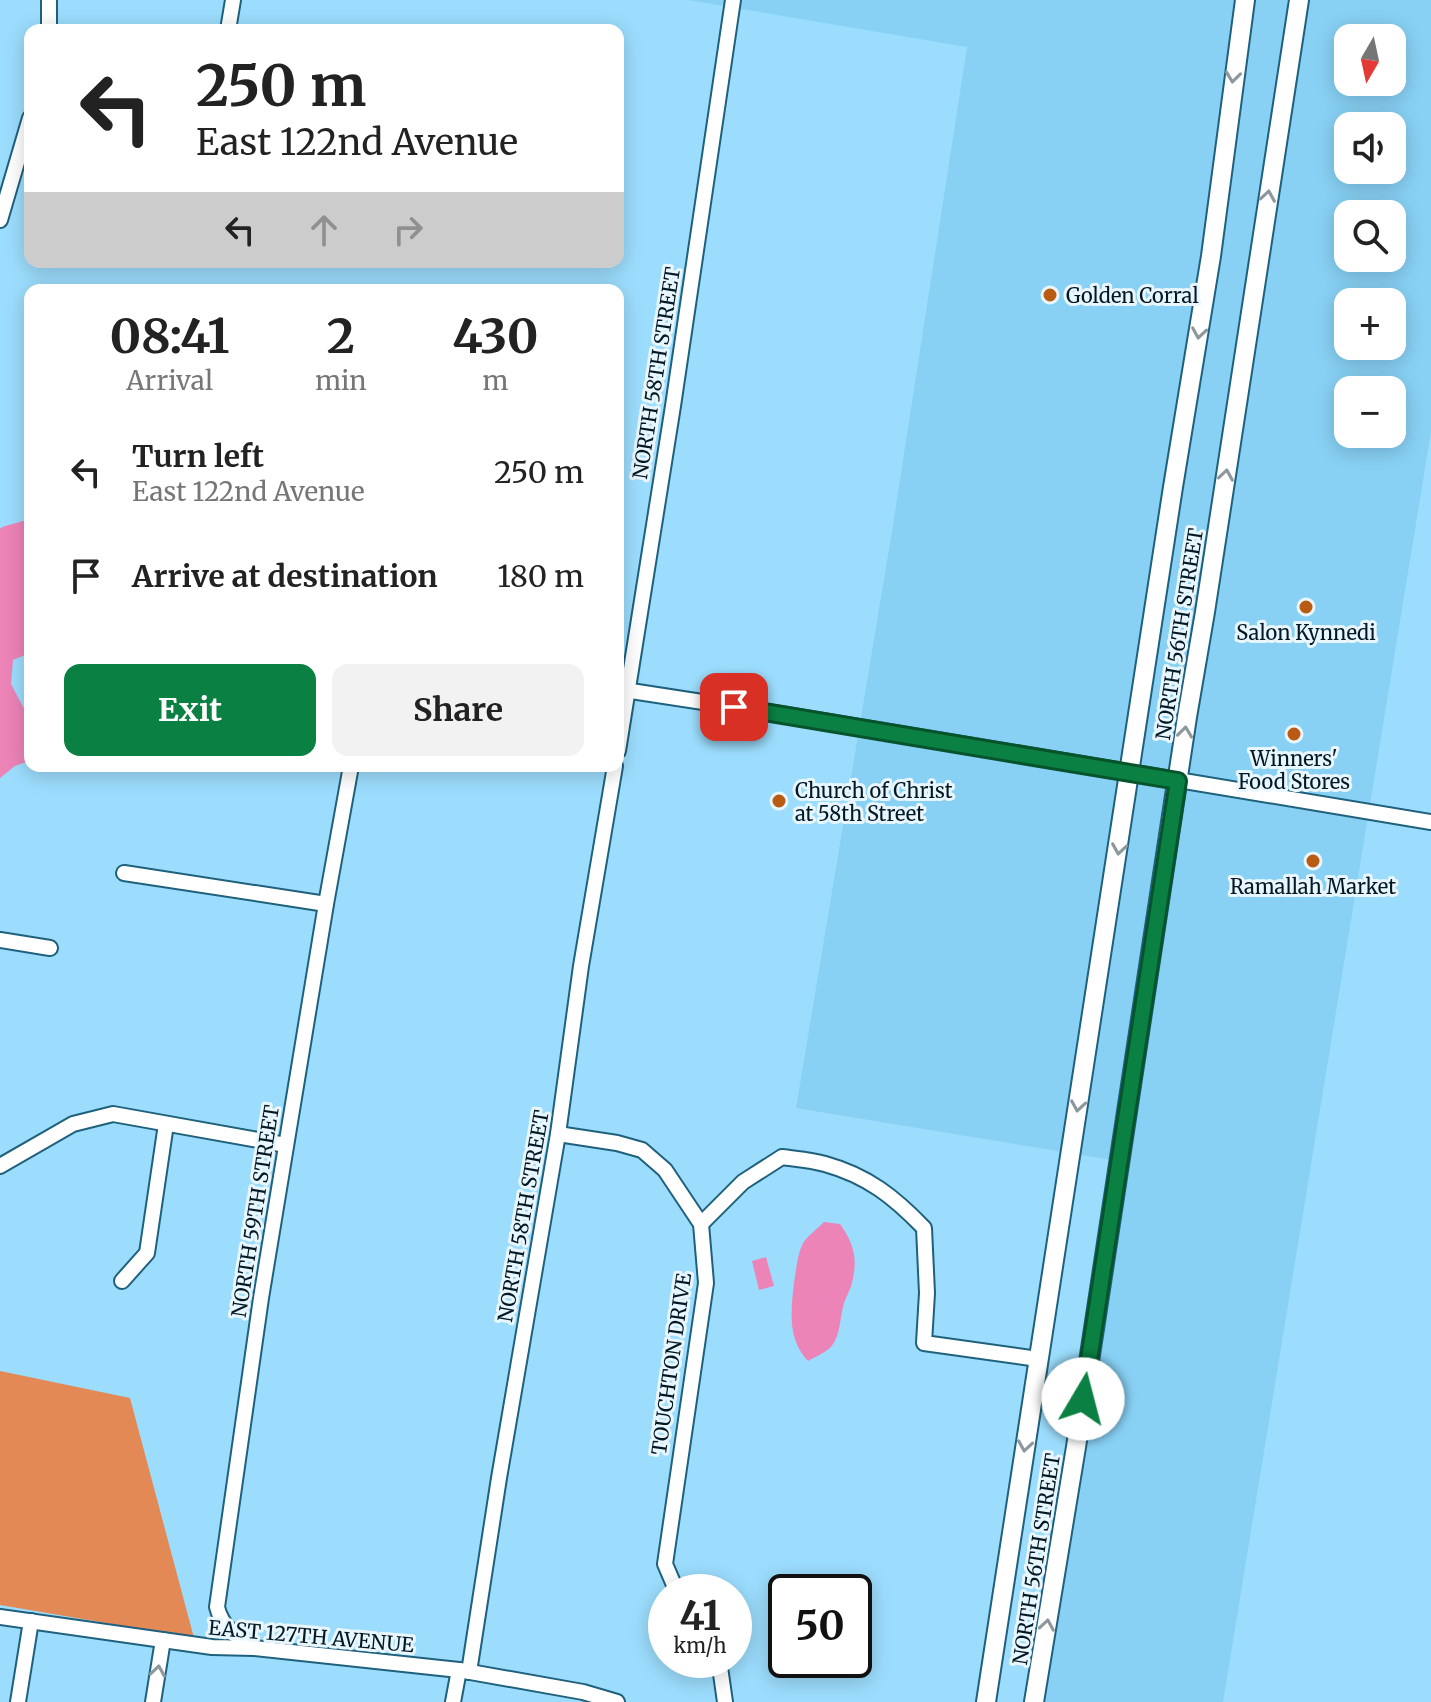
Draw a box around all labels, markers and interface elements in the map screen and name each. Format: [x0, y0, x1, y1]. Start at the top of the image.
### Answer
north arrow [1334, 24, 1406, 96]
map controls [1334, 24, 1406, 448]
text: 250 m [196, 51, 366, 121]
icon: left [64, 56, 168, 160]
one-way arrow [1225, 71, 1242, 84]
button: sound [1334, 112, 1406, 184]
text: East 122nd Avenue [196, 120, 518, 165]
one-way arrow [1259, 189, 1276, 203]
button: search [1334, 200, 1406, 272]
icon: left [218, 208, 262, 252]
icon: ahead [302, 208, 346, 252]
icon: right [386, 208, 430, 252]
street label: NORTH 58TH STREET [627, 265, 685, 481]
place label: Golden Corral [1066, 283, 1199, 308]
marker: Golden Corral [1041, 286, 1059, 304]
button: + [1334, 288, 1406, 360]
text: 08:41 [110, 306, 230, 366]
text: 2 [327, 306, 355, 366]
text: 430 [452, 306, 538, 366]
one-way arrow [1191, 326, 1208, 340]
text: Arrival [126, 364, 213, 397]
text: min [315, 364, 367, 397]
text: m [482, 364, 508, 397]
button: − [1334, 376, 1406, 448]
text: Turn left [132, 437, 264, 475]
icon: left [64, 450, 108, 494]
text: 250 m [494, 453, 584, 491]
one-way arrow [1217, 468, 1234, 482]
text: East 122nd Avenue [132, 475, 365, 508]
street label: NORTH 56TH STREET [1150, 526, 1208, 742]
icon: arrive [64, 554, 108, 598]
text: Arrive at destination [132, 557, 438, 595]
text: 180 m [497, 557, 584, 595]
marker: Salon Kynnedi [1297, 598, 1315, 616]
place label: Salon Kynnedi [1236, 620, 1376, 645]
button: Exit [64, 664, 316, 756]
button: Share [332, 664, 584, 756]
pin [700, 673, 768, 741]
icon: arrive [712, 685, 756, 729]
one-way arrow [1176, 725, 1193, 738]
marker: Winners' Food Stores [1285, 725, 1303, 743]
place label: Winners' Food Stores [1238, 746, 1350, 794]
place label: Church of Christ at 58th Street [795, 778, 953, 826]
marker: Church of Christ at 58th Street [770, 792, 788, 810]
one-way arrow [1111, 843, 1128, 856]
marker: Ramallah Market [1304, 852, 1322, 870]
place label: Ramallah Market [1230, 874, 1396, 899]
one-way arrow [1070, 1099, 1087, 1113]
street label: NORTH 59TH STREET [226, 1103, 284, 1319]
street label: NORTH 58TH STREET [492, 1108, 554, 1324]
street label: TOUCHTON DRIVE [646, 1271, 696, 1456]
position arrow [1041, 1357, 1125, 1441]
one-way arrow [1017, 1439, 1034, 1453]
street label: NORTH 56TH STREET [1007, 1451, 1065, 1667]
speed limit sign: 50 [768, 1574, 872, 1678]
text: 41 [679, 1591, 721, 1641]
street label: EAST 127TH AVENUE [207, 1615, 415, 1657]
one-way arrow [1038, 1618, 1055, 1632]
text: km/h [674, 1633, 726, 1658]
one-way arrow [149, 1664, 166, 1678]

